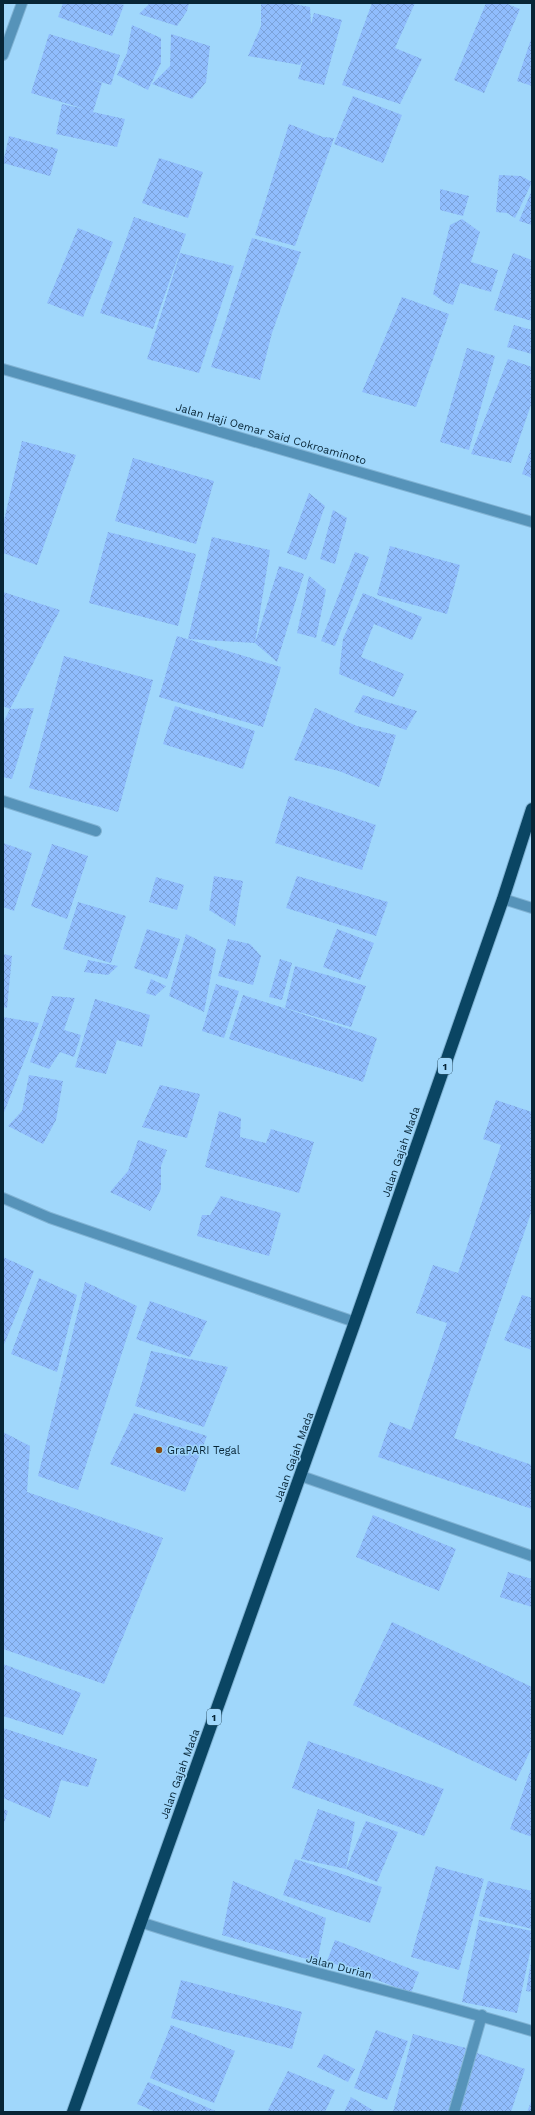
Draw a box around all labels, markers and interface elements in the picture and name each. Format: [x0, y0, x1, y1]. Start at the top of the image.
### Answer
street label: Jalan Haji Oemar Said Cokroaminoto [174, 401, 368, 467]
road number: 1 [438, 1058, 452, 1074]
street label: Jalan Gajah Mada [379, 1105, 423, 1199]
street label: Jalan Gajah Mada [272, 1410, 316, 1504]
place label: GraPARI Tegal [167, 1444, 241, 1457]
marker: GraPARI Tegal [154, 1445, 164, 1455]
road number: 1 [207, 1709, 221, 1725]
street label: Jalan Gajah Mada [158, 1727, 202, 1821]
street label: Jalan Durian [305, 1952, 373, 1982]

